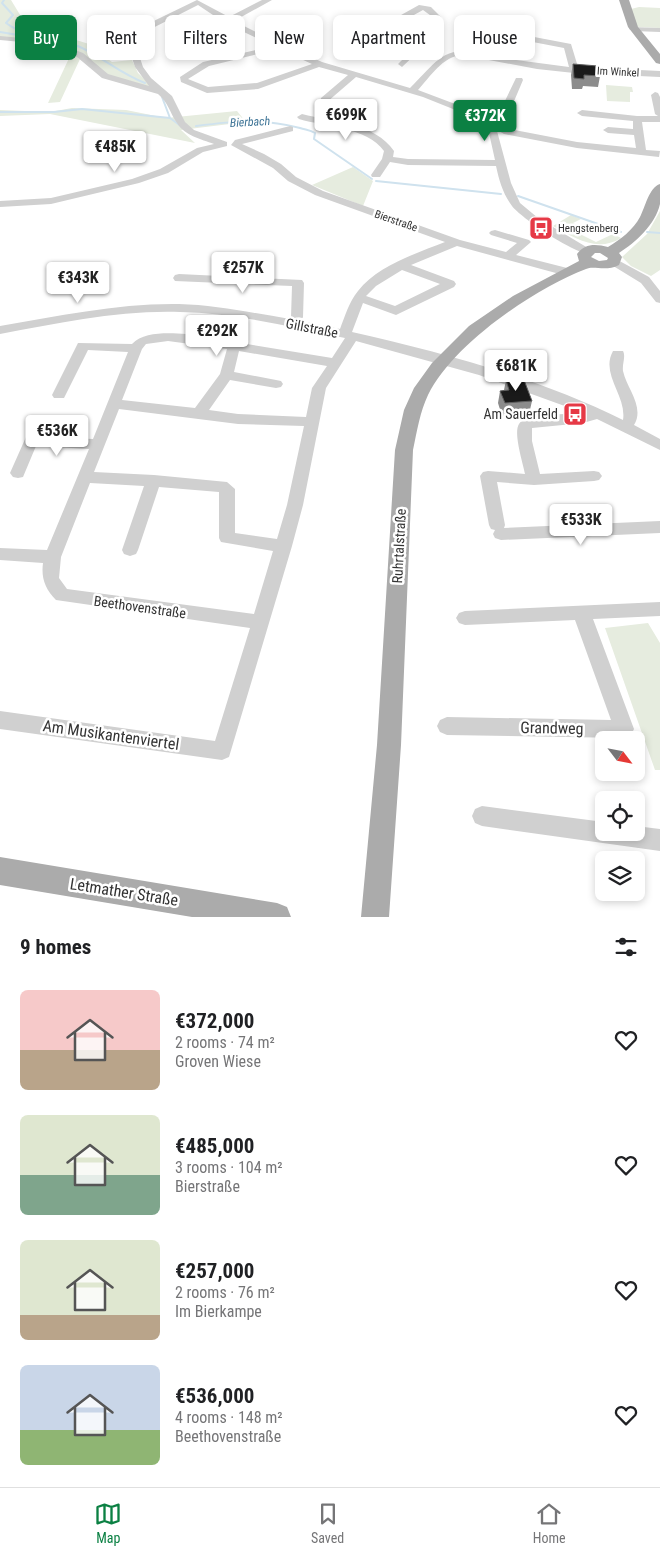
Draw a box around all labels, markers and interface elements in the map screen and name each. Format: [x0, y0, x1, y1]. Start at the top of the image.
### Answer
chip: Buy [15, 15, 77, 60]
chip: Rent [87, 15, 155, 60]
chip: Filters [165, 15, 245, 60]
chip: New [255, 15, 323, 60]
chip: Apartment [333, 15, 444, 60]
chip: House [454, 15, 535, 60]
street label: Im Winkel [597, 64, 639, 80]
pin: €699K [311, 98, 381, 141]
pin: €372K [450, 100, 520, 142]
text: €699K [325, 105, 367, 124]
text: €372K [464, 106, 506, 125]
water label: Bierbach [229, 114, 271, 130]
pin: €485K [80, 130, 150, 173]
text: €485K [94, 137, 136, 156]
street label: Bierstraße [373, 208, 419, 234]
bus stop icon: Hengstenberg [528, 215, 554, 241]
place label: Hengstenberg [558, 222, 619, 235]
pin: €257K [208, 252, 278, 294]
text: €257K [222, 258, 264, 277]
pin: €343K [43, 262, 113, 304]
text: €343K [57, 268, 99, 287]
pin: €292K [182, 314, 252, 357]
street label: Gillstraße [284, 315, 340, 341]
text: €292K [196, 321, 238, 340]
pin: €681K [481, 350, 551, 392]
text: €681K [495, 356, 537, 375]
bus stop icon: Am Sauerfeld [562, 401, 588, 427]
place label: Am Sauerfeld [484, 406, 558, 422]
pin: €536K [22, 414, 92, 457]
text: €536K [36, 421, 78, 440]
pin: €533K [546, 504, 616, 546]
street label: Ruhrtalstraße [389, 508, 409, 584]
text: €533K [560, 510, 602, 529]
street label: Beethovenstraße [93, 593, 188, 621]
street label: Am Musikantenviertel [42, 716, 180, 754]
street label: Grandweg [520, 718, 584, 738]
north arrow [595, 731, 645, 781]
map controls [595, 731, 645, 901]
button: locate [595, 791, 645, 841]
button: layers [595, 851, 645, 901]
street label: Letmather Straße [69, 874, 179, 910]
icon: filters [612, 933, 640, 961]
text: 9 homes [20, 935, 91, 959]
text: €372,000 [175, 1009, 254, 1033]
icon: home [60, 1010, 120, 1070]
icon: heart [612, 1026, 640, 1054]
text: 2 rooms · 74 m² [175, 1033, 275, 1052]
text: Groven Wiese [175, 1052, 261, 1071]
text: €485,000 [175, 1134, 254, 1158]
icon: home [60, 1135, 120, 1195]
icon: heart [612, 1151, 640, 1179]
text: 3 rooms · 104 m² [175, 1158, 283, 1177]
text: Bierstraße [175, 1177, 240, 1196]
text: €257,000 [175, 1259, 254, 1283]
icon: home [60, 1260, 120, 1320]
icon: heart [612, 1276, 640, 1304]
text: 2 rooms · 76 m² [175, 1283, 275, 1302]
text: Im Bierkampe [175, 1302, 262, 1321]
text: €536,000 [175, 1384, 254, 1408]
icon: home [60, 1385, 120, 1445]
icon: heart [612, 1401, 640, 1429]
text: 4 rooms · 148 m² [175, 1408, 283, 1427]
text: Beethovenstraße [175, 1427, 281, 1446]
tab: Map [94, 1500, 122, 1546]
tab: Saved [311, 1500, 344, 1546]
tab: Home [533, 1500, 566, 1546]

